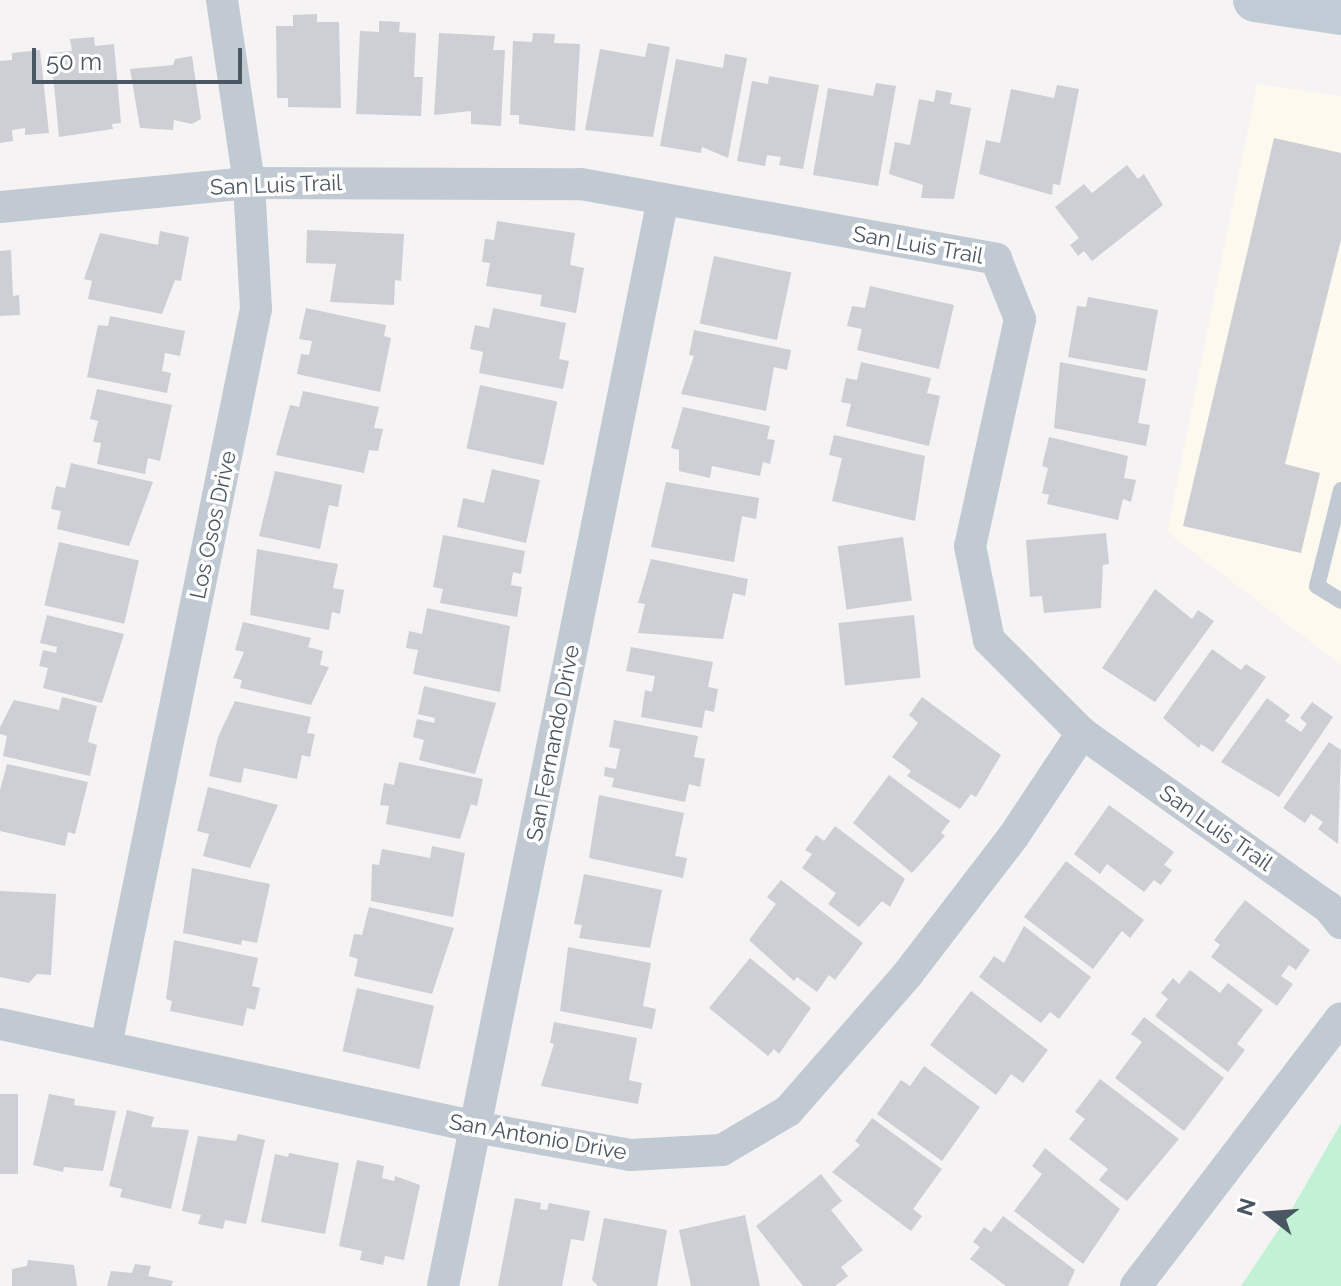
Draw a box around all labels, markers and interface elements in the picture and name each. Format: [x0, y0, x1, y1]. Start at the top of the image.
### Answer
scale bar [36, 32, 246, 82]
text: 50 m [46, 47, 102, 76]
street label: San Luis Trail [209, 169, 343, 201]
street label: San Luis Trail [850, 220, 986, 270]
street label: Los Osos Drive [184, 448, 242, 602]
street label: San Fernando Drive [521, 643, 585, 843]
street label: San Luis Trail [1154, 779, 1278, 877]
street label: San Antonio Drive [447, 1108, 629, 1166]
north arrow [1229, 1174, 1309, 1254]
text: N [1231, 1195, 1261, 1219]

